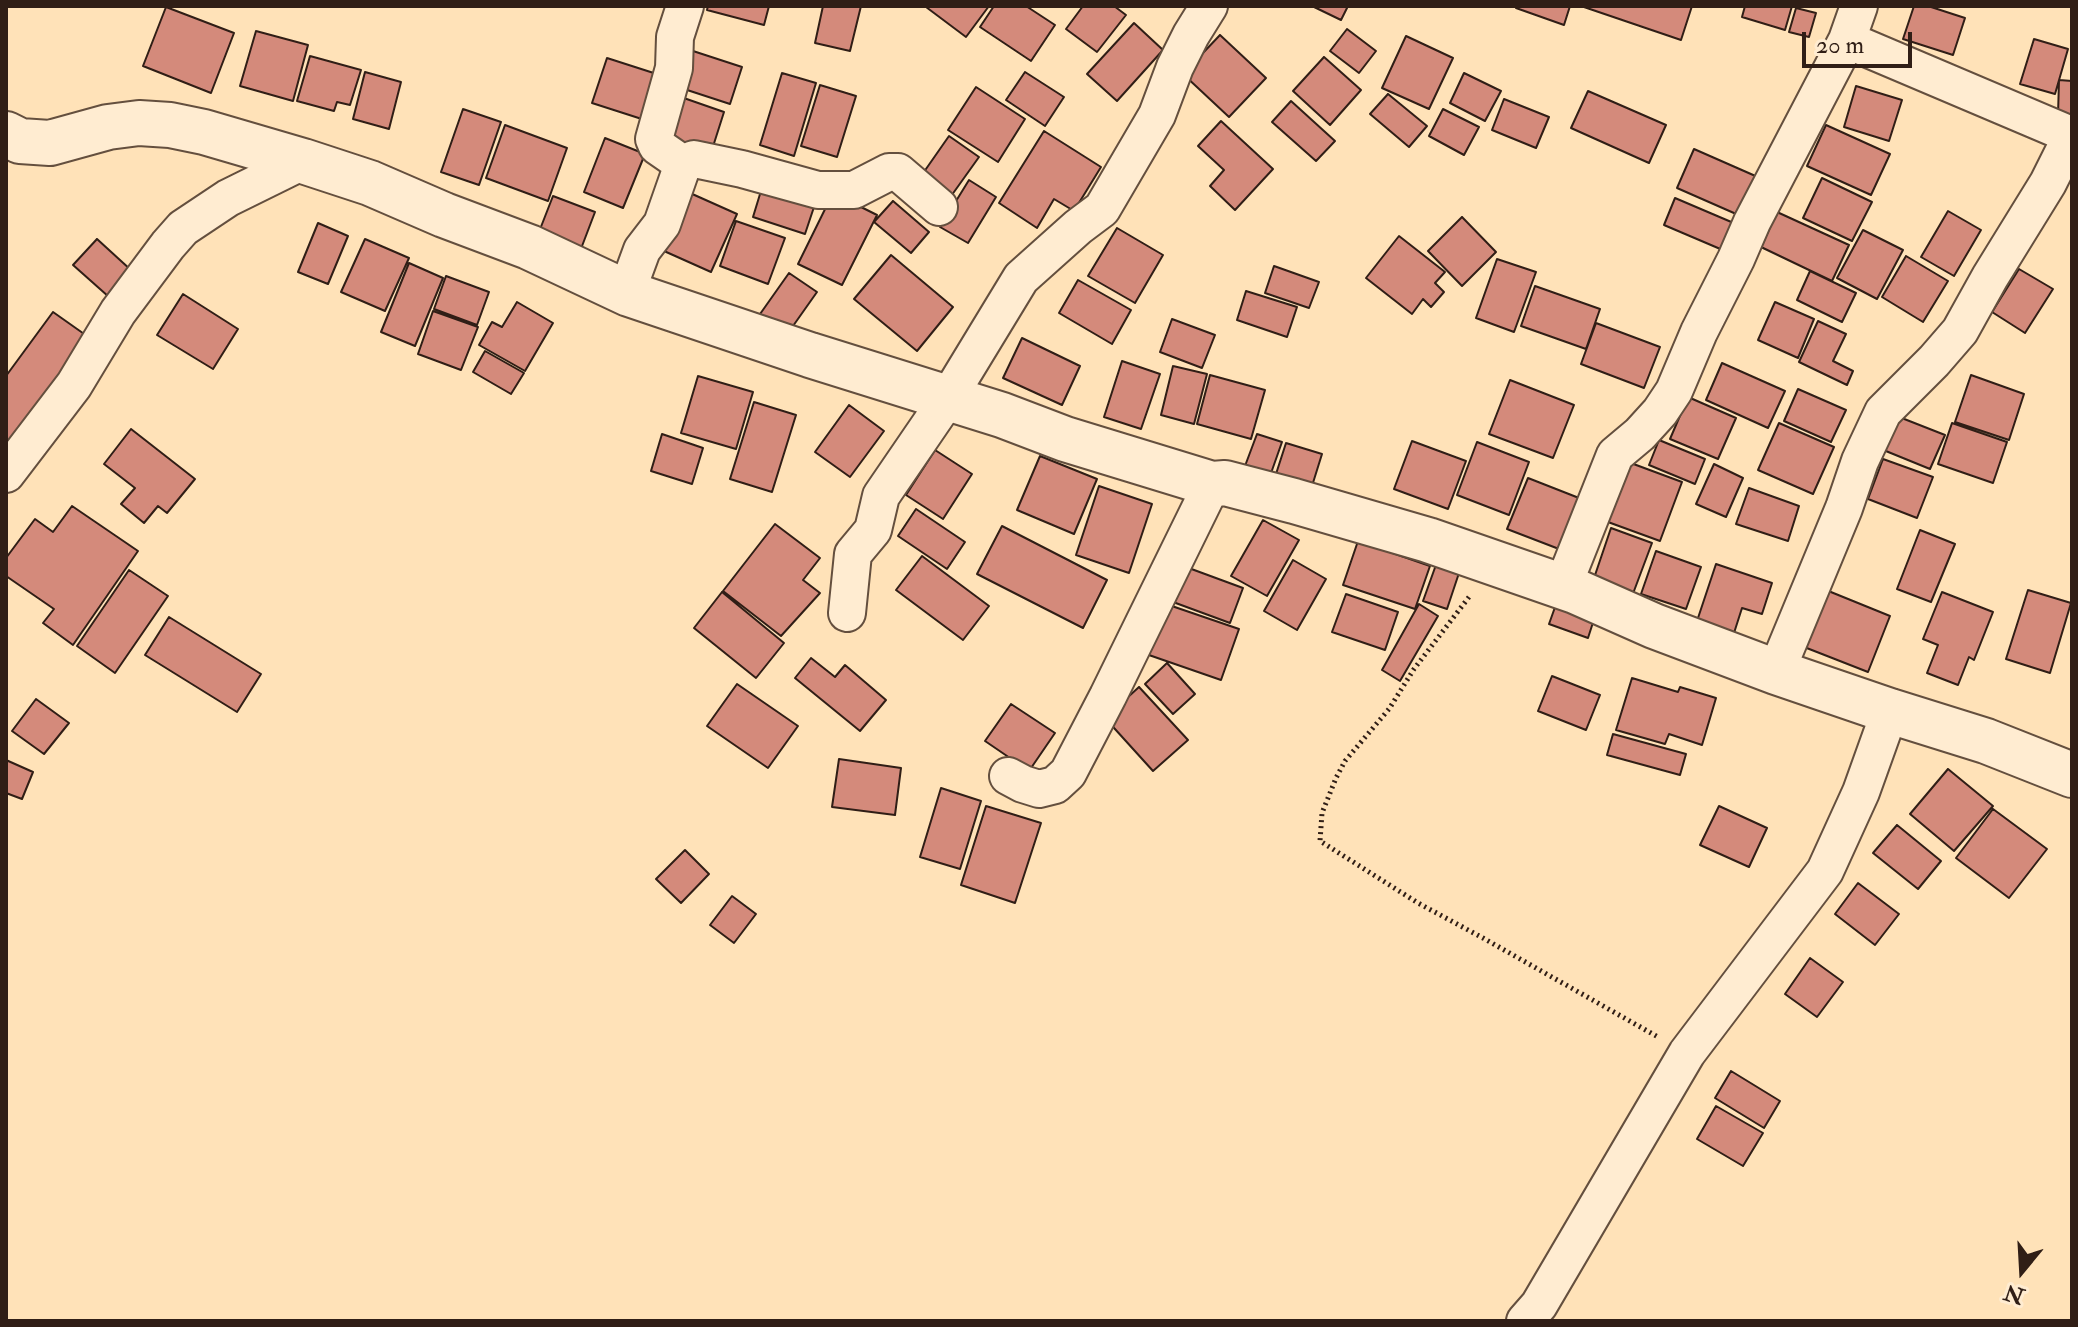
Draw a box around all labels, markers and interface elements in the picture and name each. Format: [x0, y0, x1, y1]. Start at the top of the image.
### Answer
scale bar [1806, 16, 1916, 66]
text: 20 m [1816, 30, 1864, 61]
north arrow [1982, 1231, 2062, 1311]
text: N [2001, 1277, 2028, 1310]

